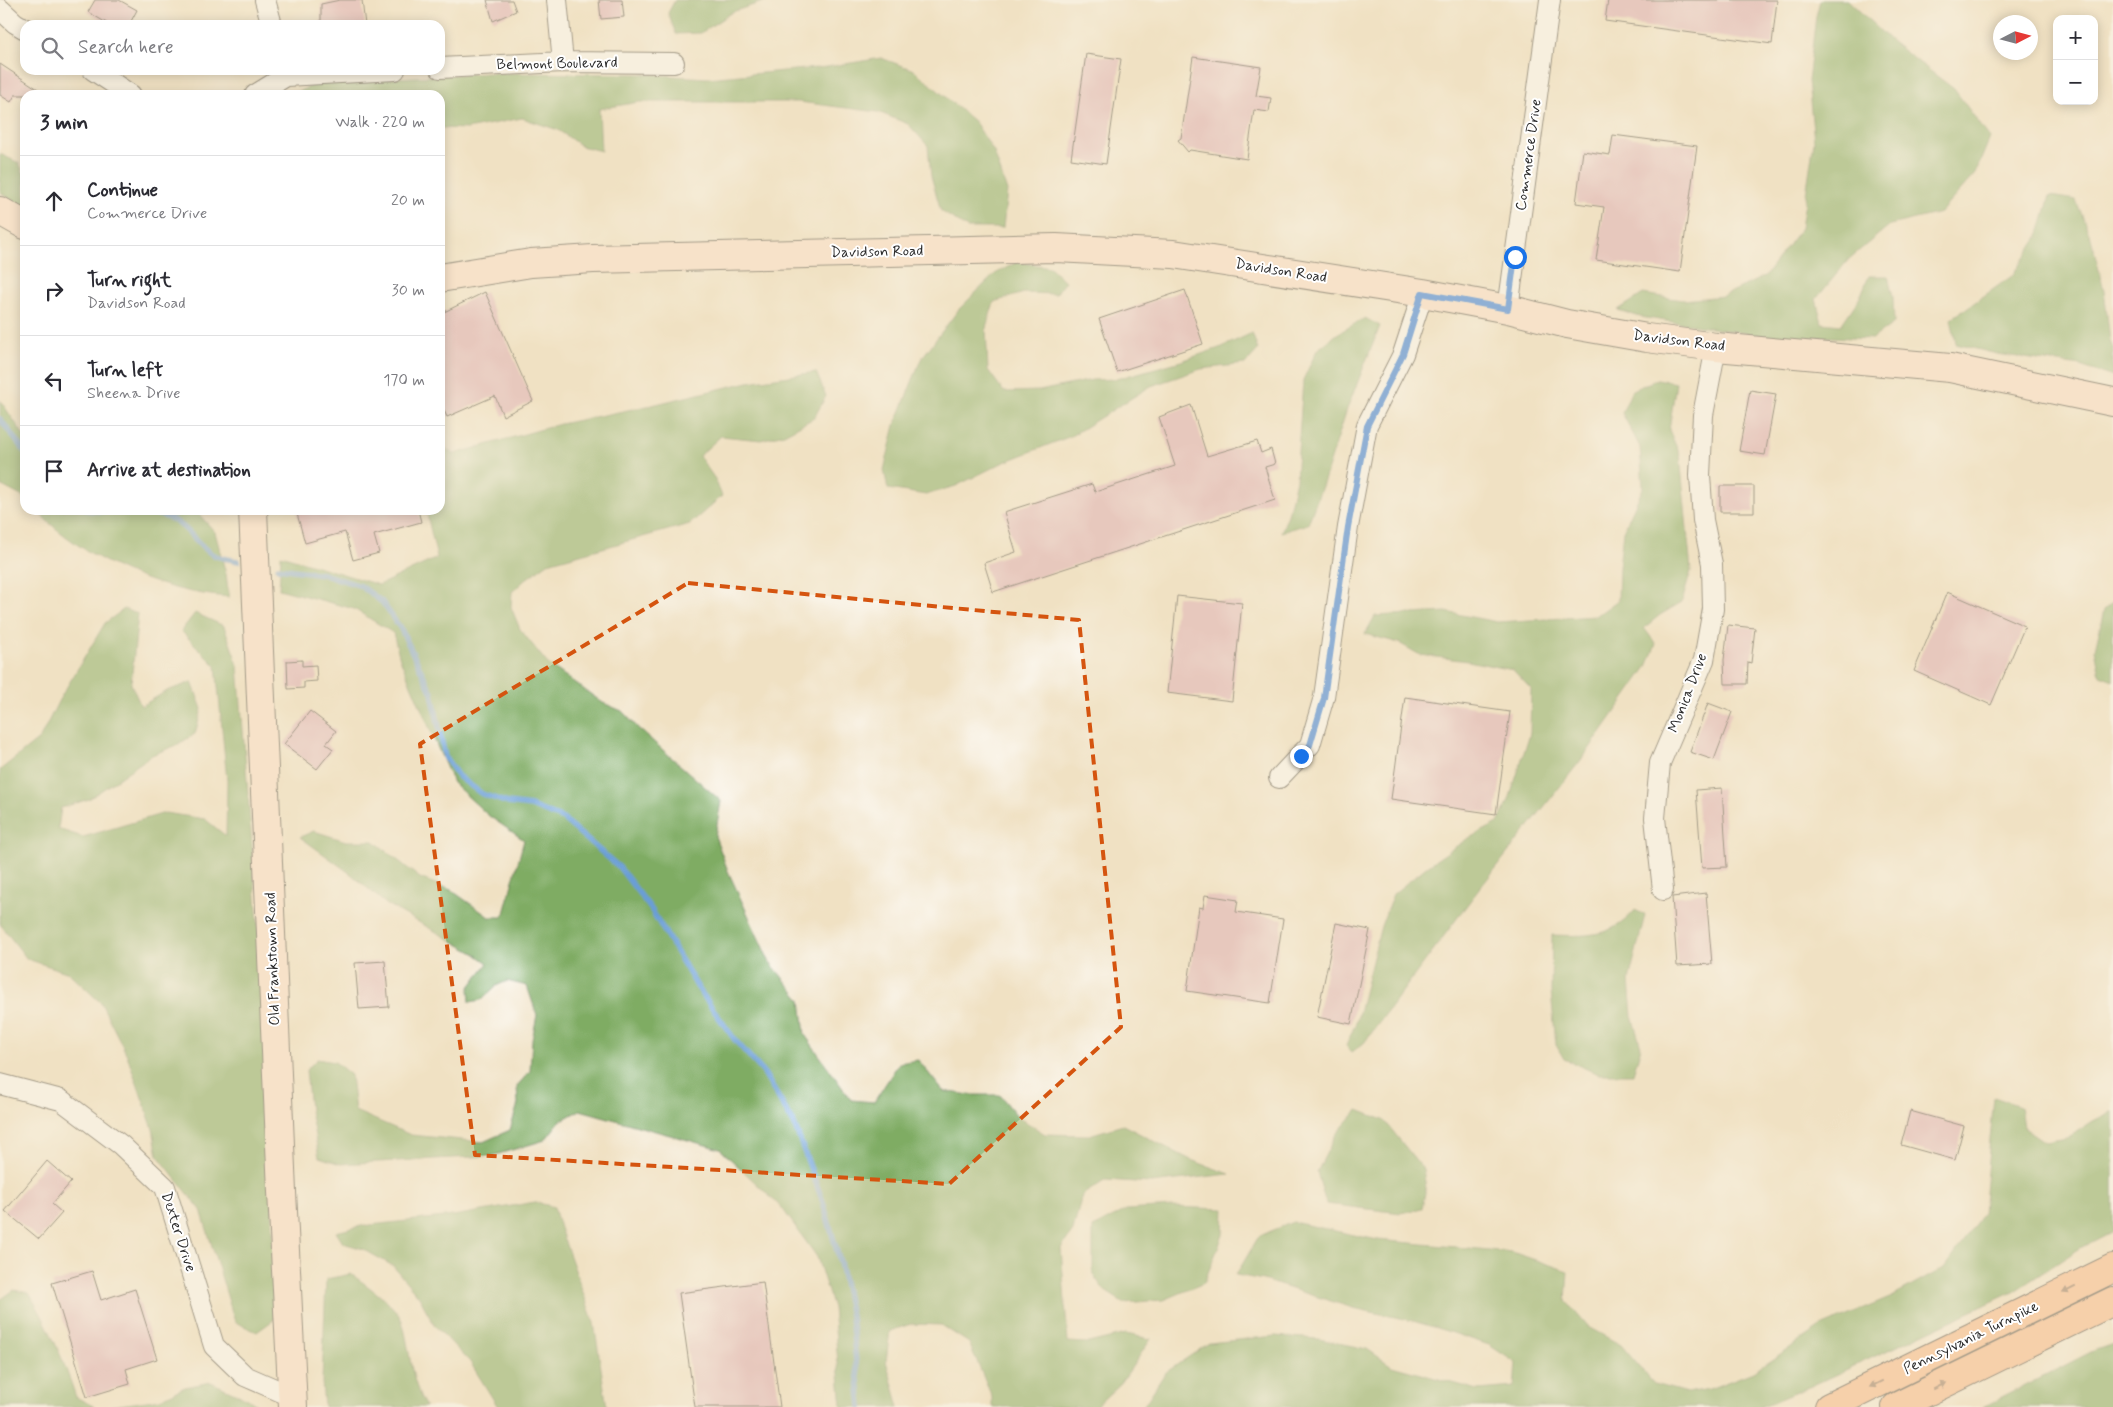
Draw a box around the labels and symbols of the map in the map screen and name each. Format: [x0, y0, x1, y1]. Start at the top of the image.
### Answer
north arrow [1993, 15, 2038, 60]
street label: Belmont Boulevard [496, 53, 618, 75]
street label: Commerce Drive [1511, 98, 1547, 212]
street label: Davidson Road [831, 241, 924, 263]
route start [1504, 246, 1527, 269]
street label: Davidson Road [1234, 254, 1328, 288]
street label: Davidson Road [1632, 325, 1726, 357]
street label: Monica Drive [1664, 650, 1712, 736]
route end [1290, 745, 1313, 768]
street label: Old Frankstown Road [261, 892, 285, 1026]
street label: Dexter Drive [156, 1189, 200, 1275]
one-way arrow [2062, 1286, 2076, 1294]
street label: Pennsylvania Turnpike [1900, 1297, 2042, 1379]
one-way arrow [1869, 1380, 1883, 1388]
one-way arrow [1933, 1381, 1947, 1389]

